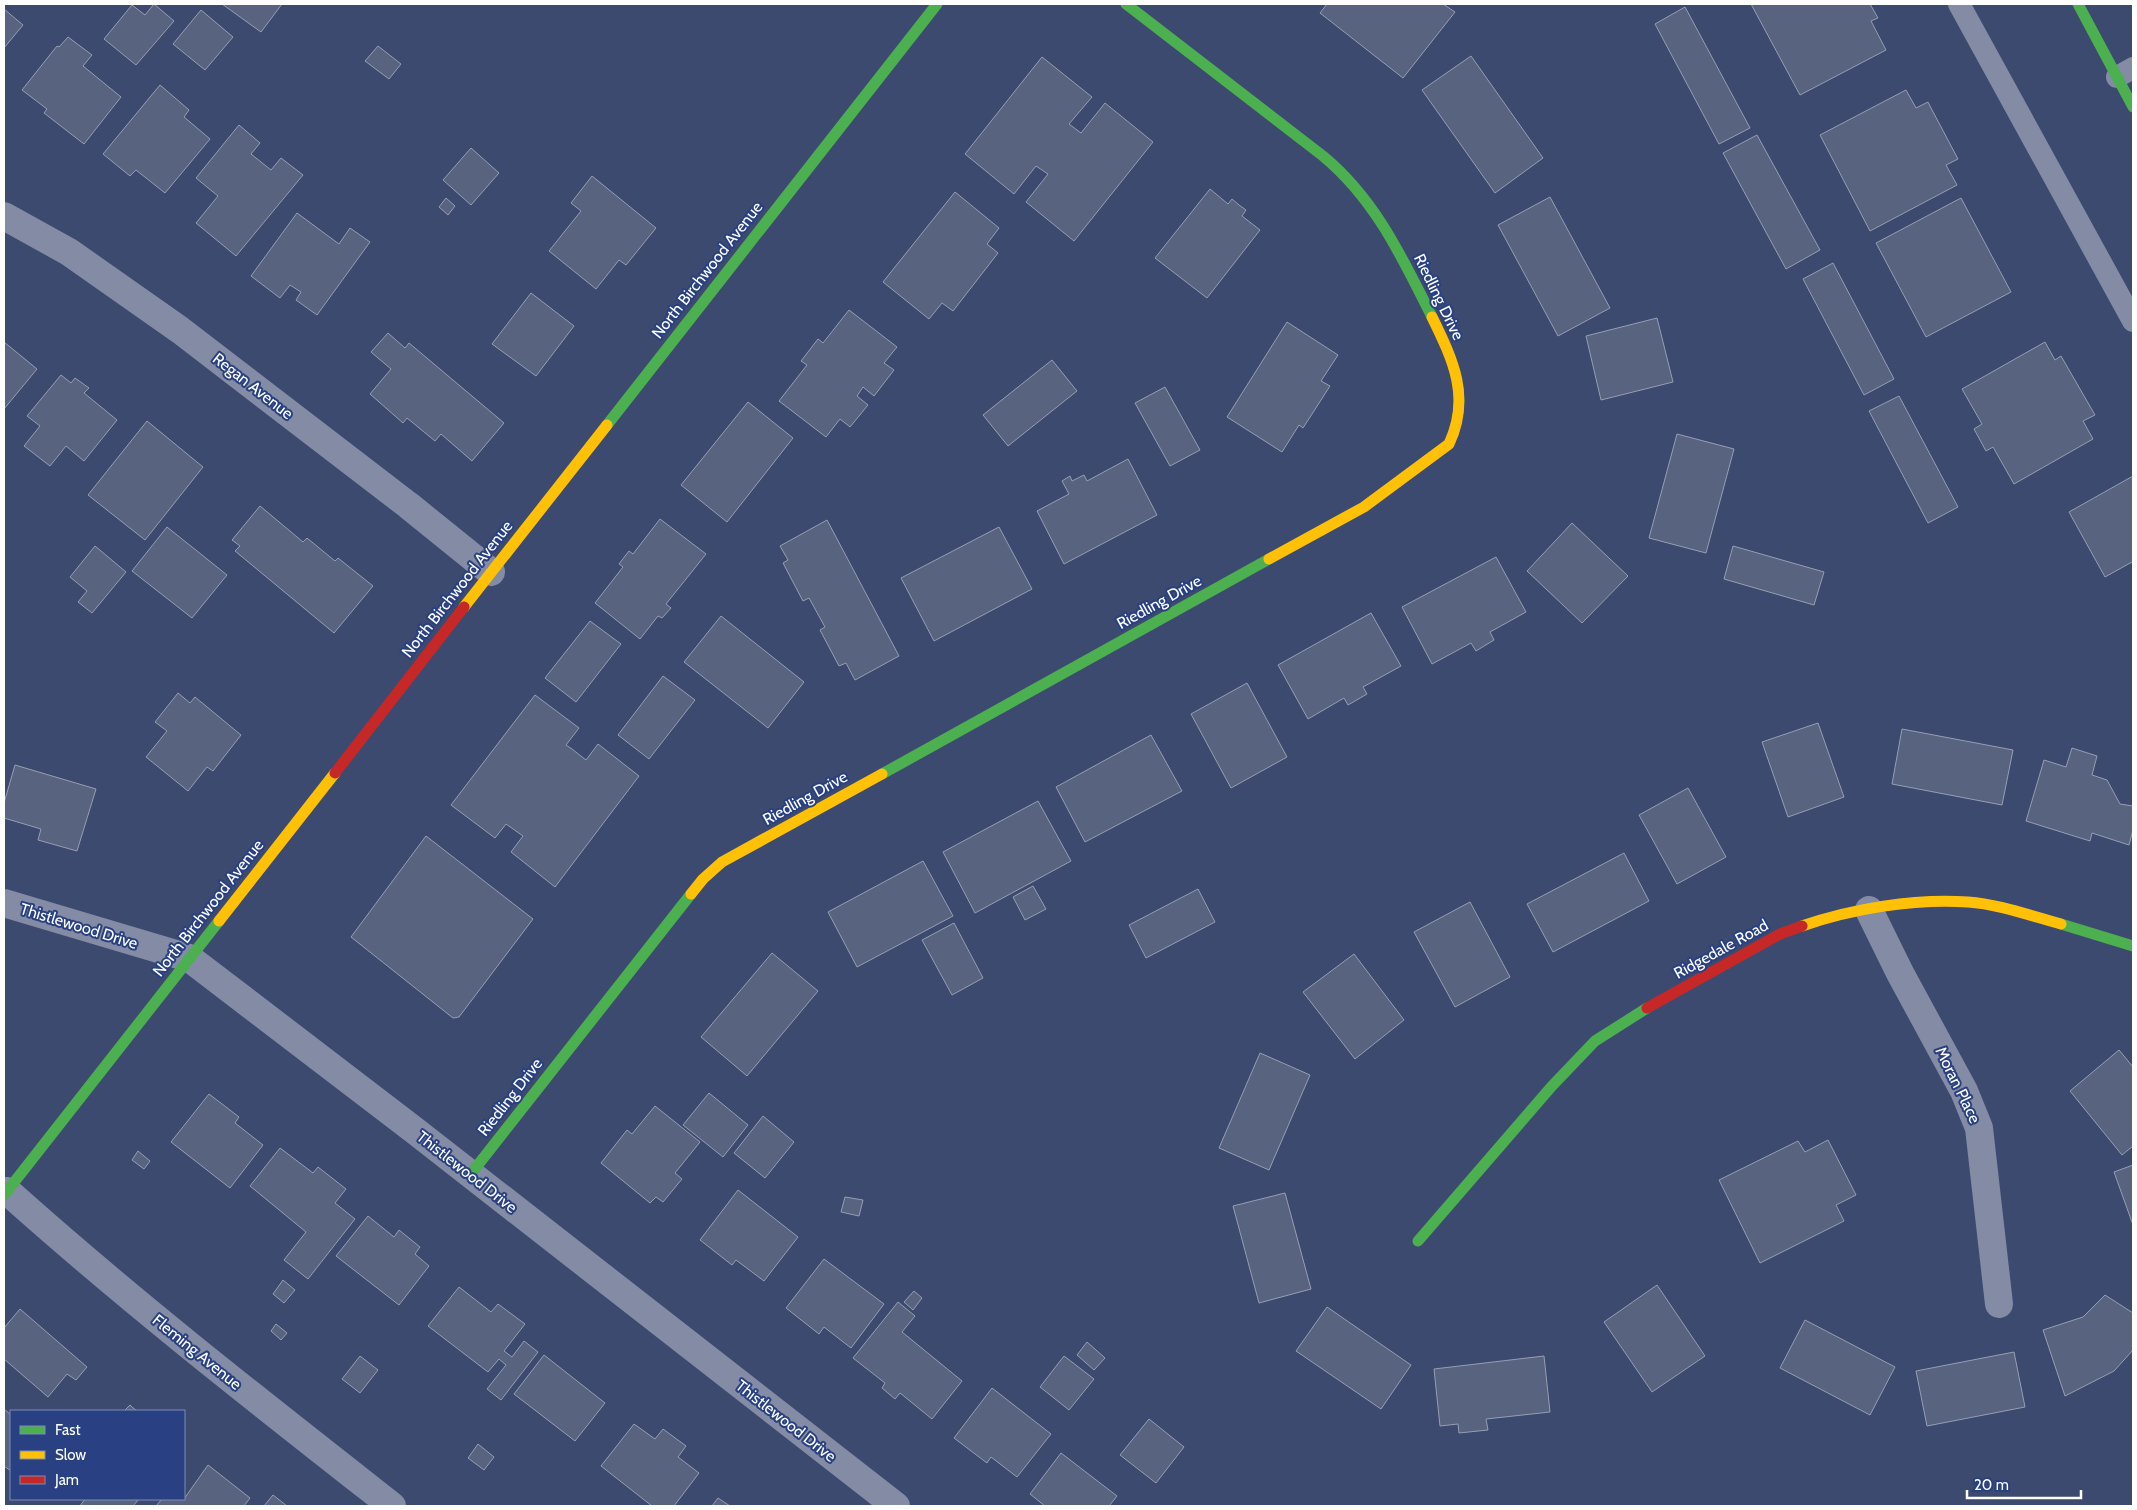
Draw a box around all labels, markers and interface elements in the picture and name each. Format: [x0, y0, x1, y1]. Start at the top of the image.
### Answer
street label: North Birchwood Avenue [648, 198, 766, 342]
street label: Riedling Drive [1410, 251, 1468, 343]
street label: Regan Avenue [209, 349, 297, 423]
street label: North Birchwood Avenue [398, 517, 516, 661]
street label: Riedling Drive [1113, 571, 1205, 633]
street label: Riedling Drive [759, 767, 851, 829]
street label: North Birchwood Avenue [149, 836, 267, 980]
street label: Thistlewood Drive [18, 899, 140, 953]
street label: Ridgedale Road [1671, 915, 1771, 983]
street label: Moran Place [1931, 1044, 1985, 1126]
street label: Riedling Drive [474, 1054, 546, 1140]
street label: Thistlewood Drive [413, 1127, 521, 1217]
street label: Fleming Avenue [149, 1310, 245, 1394]
street label: Thistlewood Drive [732, 1376, 840, 1466]
legend [10, 1410, 185, 1500]
text: Fast [55, 1421, 80, 1439]
text: Slow [55, 1446, 86, 1464]
scale bar [1967, 1468, 2081, 1500]
text: Jam [54, 1471, 79, 1489]
text: 20 m [1974, 1476, 2009, 1494]

